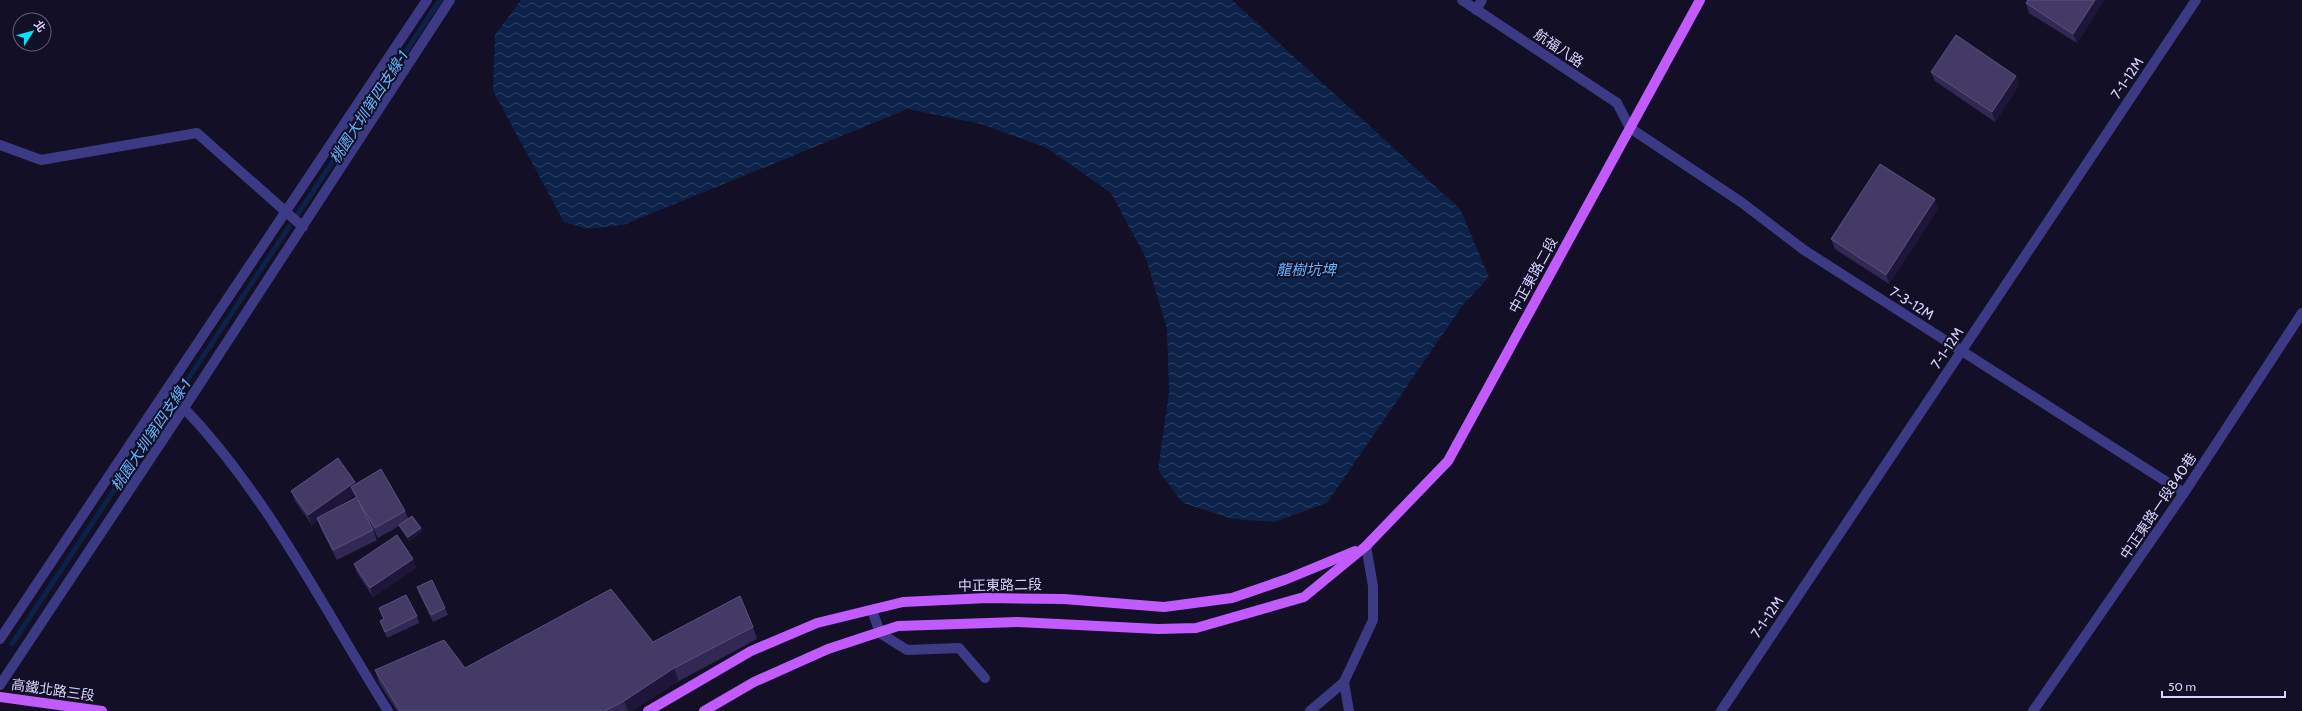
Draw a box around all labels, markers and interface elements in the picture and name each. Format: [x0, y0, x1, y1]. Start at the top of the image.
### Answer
north arrow [12, 12, 52, 52]
text: 北 [31, 18, 49, 35]
street label: 航福八路 [1531, 25, 1587, 71]
water label: 桃園大圳第四支線-1 [326, 47, 412, 167]
street label: 7-1-12M [2107, 54, 2147, 102]
street label: 中正東路二段 [1505, 234, 1561, 316]
water label: 龍樹坑埤 [1276, 261, 1338, 279]
street label: 7-3-12M [1886, 282, 1938, 324]
street label: 7-1-12M [1927, 324, 1967, 372]
water label: 桃園大圳第四支線-1 [107, 376, 195, 494]
street label: 中正東路一段840巷 [2116, 449, 2200, 563]
street label: 中正東路二段 [958, 575, 1042, 595]
street label: 7-1-12M [1747, 593, 1787, 641]
scale bar [2162, 673, 2285, 699]
street label: 高鐵北路三段 [10, 675, 96, 705]
text: 50 m [2168, 679, 2196, 694]

